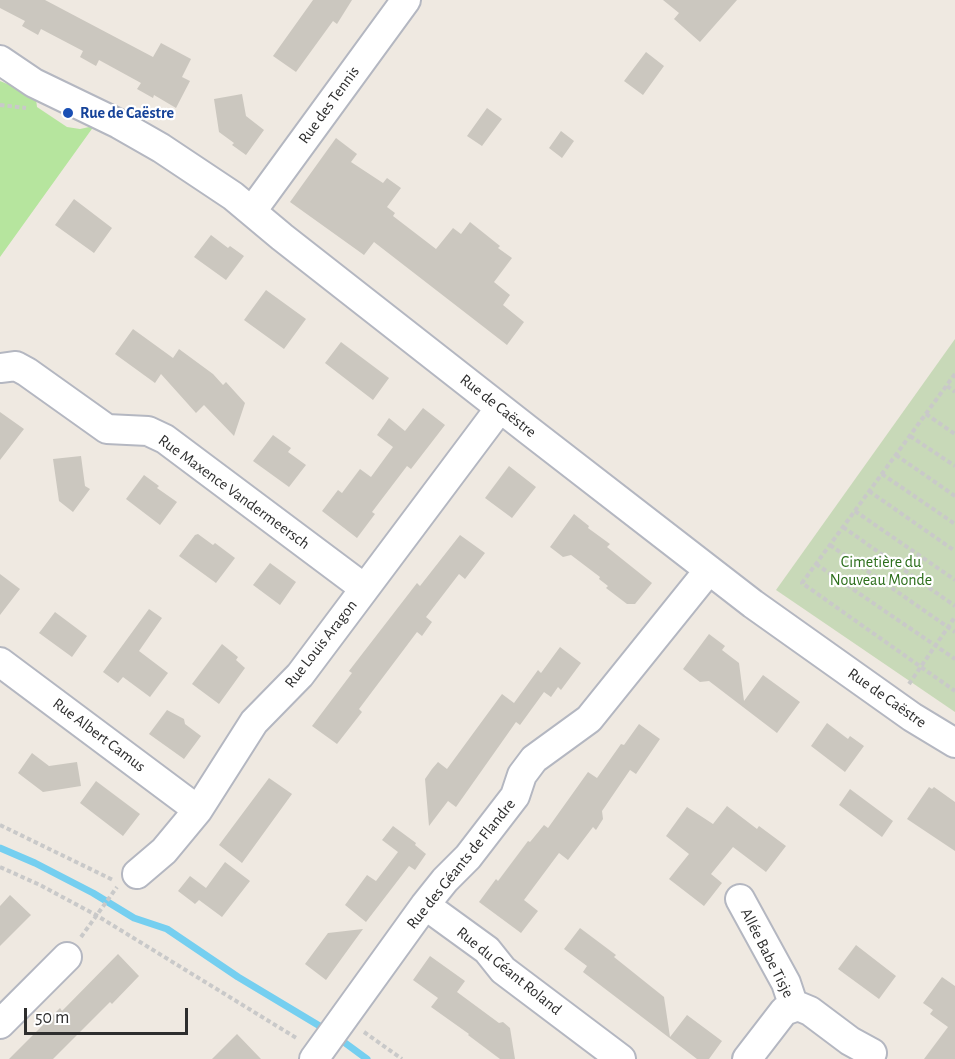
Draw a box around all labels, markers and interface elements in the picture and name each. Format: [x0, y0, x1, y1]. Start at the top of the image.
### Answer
street label: Rue des Tennis [294, 62, 364, 148]
place label: Rue de Caëstre [80, 103, 174, 123]
marker: Rue de Caëstre [61, 106, 75, 120]
street label: Rue de Caëstre [456, 370, 540, 442]
street label: Rue Maxence Vandermeersch [154, 431, 314, 553]
park label: Cimetière du Nouveau Monde [830, 552, 932, 590]
street label: Rue Louis Aragon [281, 596, 361, 692]
street label: Rue de Caëstre [844, 664, 930, 732]
street label: Rue Albert Camus [49, 694, 149, 776]
street label: Rue des Géants de Flandre [402, 795, 520, 933]
street label: Allée Babe Tisje [736, 905, 798, 1001]
street label: Rue du Géant Roland [453, 923, 565, 1019]
scale bar [27, 996, 190, 1034]
text: 50 m [35, 1009, 69, 1027]

